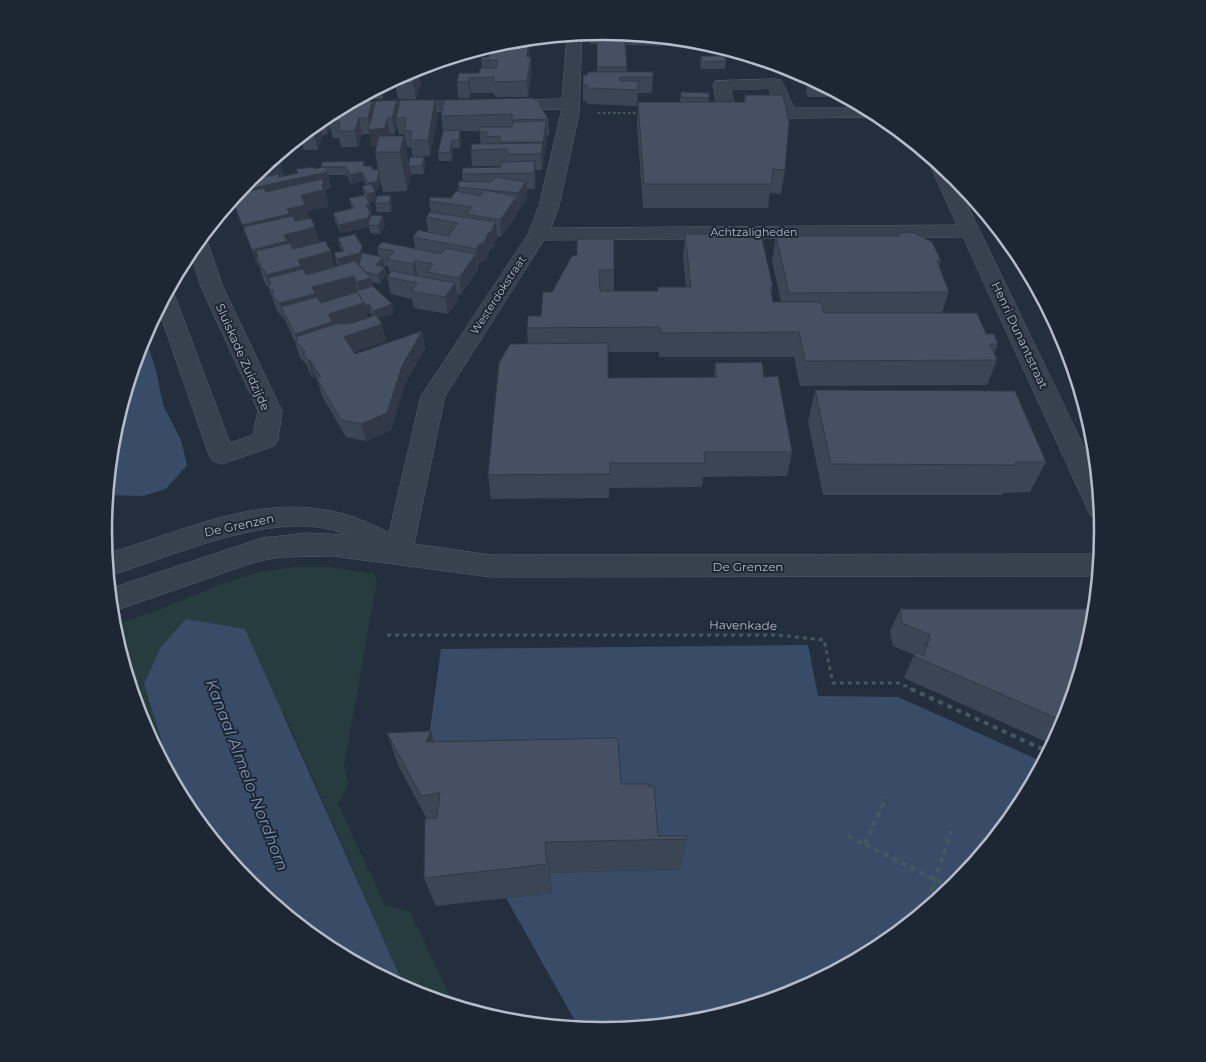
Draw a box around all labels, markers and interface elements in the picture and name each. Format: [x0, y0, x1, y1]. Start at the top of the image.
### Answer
street label: Achtzaligheden [710, 225, 798, 239]
street label: Westerdokstraat [467, 253, 529, 337]
street label: Henri Dunantstraat [989, 279, 1051, 391]
street label: Sluiskade Zuidzijde [213, 301, 273, 413]
street label: De Grenzen [203, 510, 275, 540]
street label: De Grenzen [713, 559, 784, 574]
street label: Havenkade [709, 617, 777, 633]
water label: Kanaal Almelo-Nordhorn [202, 676, 292, 874]

